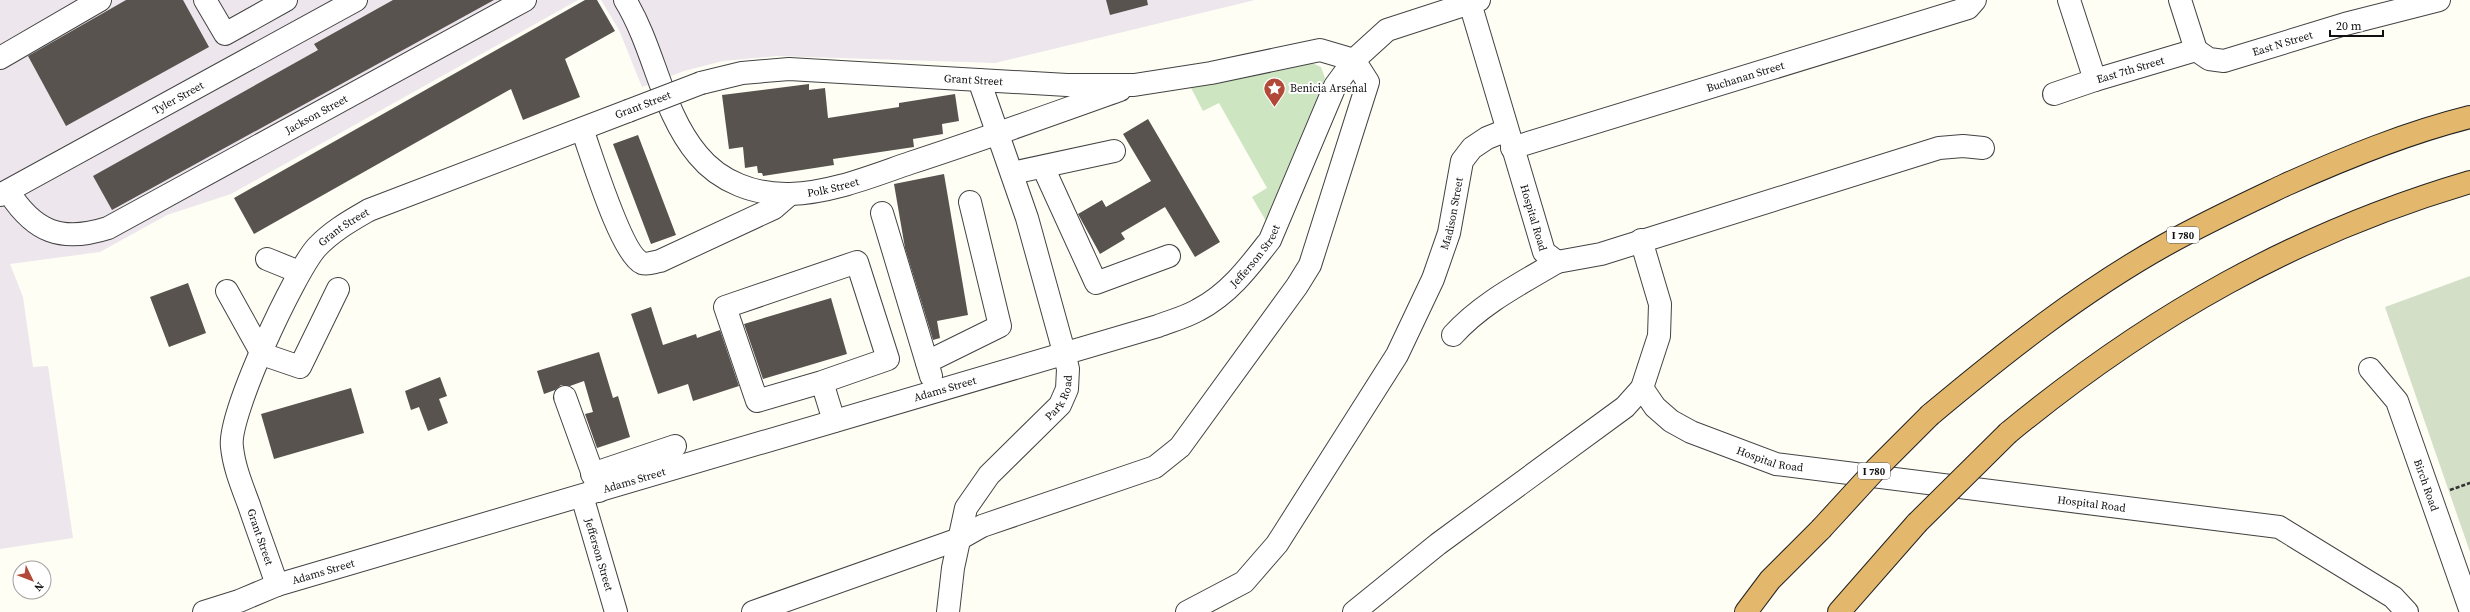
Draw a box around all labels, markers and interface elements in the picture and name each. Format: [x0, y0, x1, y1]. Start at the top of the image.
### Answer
scale bar [2330, 12, 2383, 38]
text: 20 m [2336, 18, 2362, 34]
street label: East N Street [2250, 27, 2315, 59]
street label: East 7th Street [2095, 52, 2166, 87]
street label: Buchanan Street [1705, 57, 1786, 95]
street label: Grant Street [944, 70, 1004, 89]
place icon: Benicia Arsenal [1261, 75, 1287, 108]
street label: Tyler Street [150, 77, 207, 118]
place label: Benicia Arsenal [1290, 81, 1367, 96]
street label: Grant Street [613, 87, 674, 123]
street label: Jackson Street [281, 91, 351, 138]
street label: Polk Street [806, 173, 861, 200]
street label: Madison Street [1436, 176, 1466, 252]
street label: Hospital Road [1517, 183, 1551, 254]
street label: Grant Street [315, 204, 372, 250]
street label: Jefferson Street [1226, 222, 1283, 291]
road number: I 780 [2167, 227, 2199, 243]
street label: Adams Street [912, 372, 978, 405]
street label: Park Road [1041, 374, 1075, 423]
street label: Hospital Road [1735, 442, 1805, 475]
street label: Birch Road [2410, 457, 2443, 514]
road number: I 780 [1858, 463, 1890, 479]
street label: Adams Street [601, 464, 667, 496]
street label: Hospital Road [2056, 492, 2127, 515]
street label: Grant Street [243, 507, 277, 568]
street label: Jefferson Street [581, 515, 617, 593]
street label: Adams Street [290, 555, 357, 588]
north arrow [12, 560, 52, 600]
text: N [31, 578, 47, 595]

